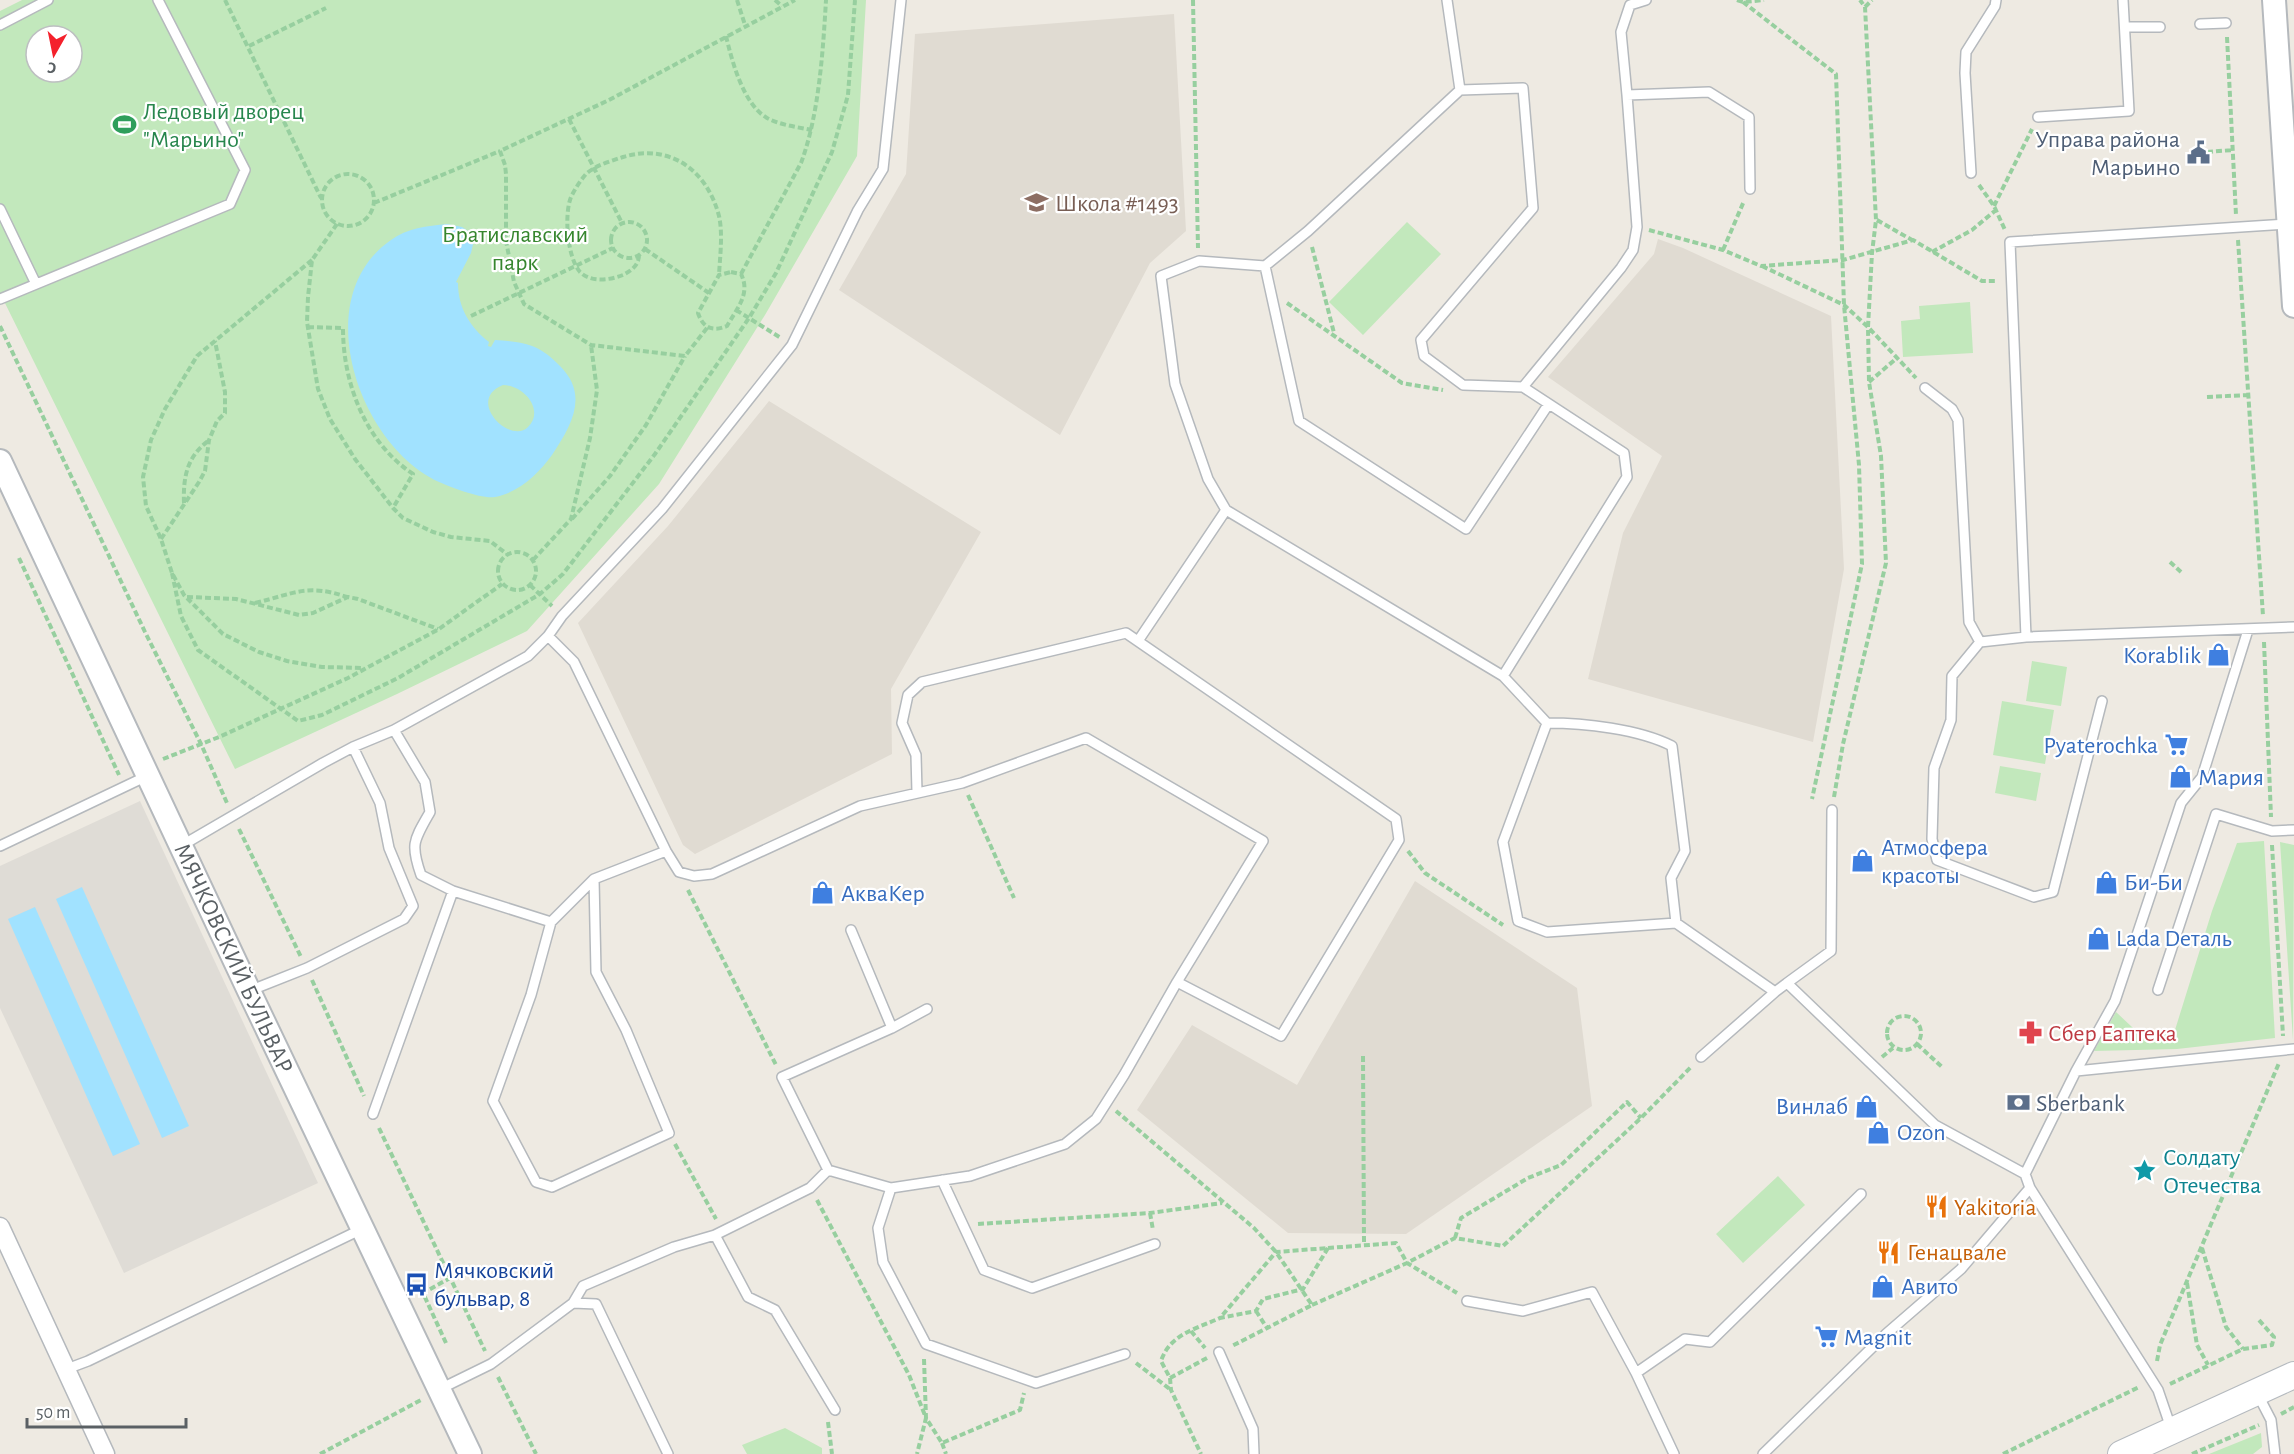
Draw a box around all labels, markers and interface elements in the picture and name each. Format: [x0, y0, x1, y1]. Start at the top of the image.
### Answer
north arrow [24, 24, 84, 84]
text: С [46, 59, 57, 76]
place label: Ледовый дворец "Марьино" [143, 100, 304, 152]
sports icon: Ледовый дворец "Марьино" [112, 112, 138, 138]
place label: Управа района Марьино [2035, 128, 2180, 180]
public building icon: Управа района Марьино [2185, 140, 2211, 166]
school or university icon: Школа #1493 [1024, 190, 1050, 216]
place label: Школа #1493 [1055, 192, 1179, 216]
park label: Братиславский парк [442, 223, 588, 275]
shop icon: Korablik [2206, 642, 2232, 668]
place label: Korablik [2123, 644, 2201, 668]
supermarket icon: Pyaterochka [2163, 732, 2189, 758]
place label: Pyaterochka [2043, 734, 2158, 758]
shop icon: Мария [2167, 764, 2193, 790]
place label: Мария [2198, 766, 2264, 790]
place label: Атмосфера красоты [1881, 836, 1988, 888]
street label: МЯЧКОВСКИЙ БУЛЬВАР [169, 840, 297, 1077]
shop icon: Атмосфера красоты [1850, 848, 1876, 874]
shop icon: Би-Би [2093, 869, 2119, 895]
place label: Би-Би [2124, 871, 2183, 895]
shop icon: АкваКер [810, 880, 836, 906]
place label: АкваКер [841, 882, 925, 906]
shop icon: Lada Dеталь [2085, 925, 2111, 951]
place label: Lada Dеталь [2116, 927, 2232, 951]
pharmacy icon: Сбер Еаптека [2017, 1020, 2043, 1046]
place label: Сбер Еаптека [2048, 1022, 2177, 1046]
bank icon: Sberbank [2005, 1090, 2031, 1116]
place label: Sberbank [2036, 1092, 2125, 1116]
shop icon: Винлаб [1853, 1093, 1879, 1119]
place label: Винлаб [1775, 1095, 1848, 1119]
shop icon: Ozon [1866, 1119, 1892, 1145]
place label: Ozon [1897, 1121, 1946, 1145]
place label: Солдату Отечества [2163, 1146, 2261, 1198]
place icon: Солдату Отечества [2132, 1158, 2158, 1184]
restaurant icon: Yakitoria [1923, 1194, 1949, 1220]
place label: Yakitoria [1954, 1196, 2037, 1220]
restaurant icon: Генацвале [1876, 1239, 1902, 1265]
place label: Генацвале [1907, 1241, 2007, 1265]
place label: Мячковский бульвар, 8 [434, 1259, 554, 1311]
bus stop icon: Мячковский бульвар, 8 [403, 1271, 429, 1297]
shop icon: Авито [1870, 1273, 1896, 1299]
place label: Авито [1901, 1275, 1958, 1299]
supermarket icon: Magnit [1813, 1324, 1839, 1350]
place label: Magnit [1844, 1326, 1912, 1350]
scale bar [27, 1391, 186, 1429]
text: 50 m [36, 1404, 70, 1422]

